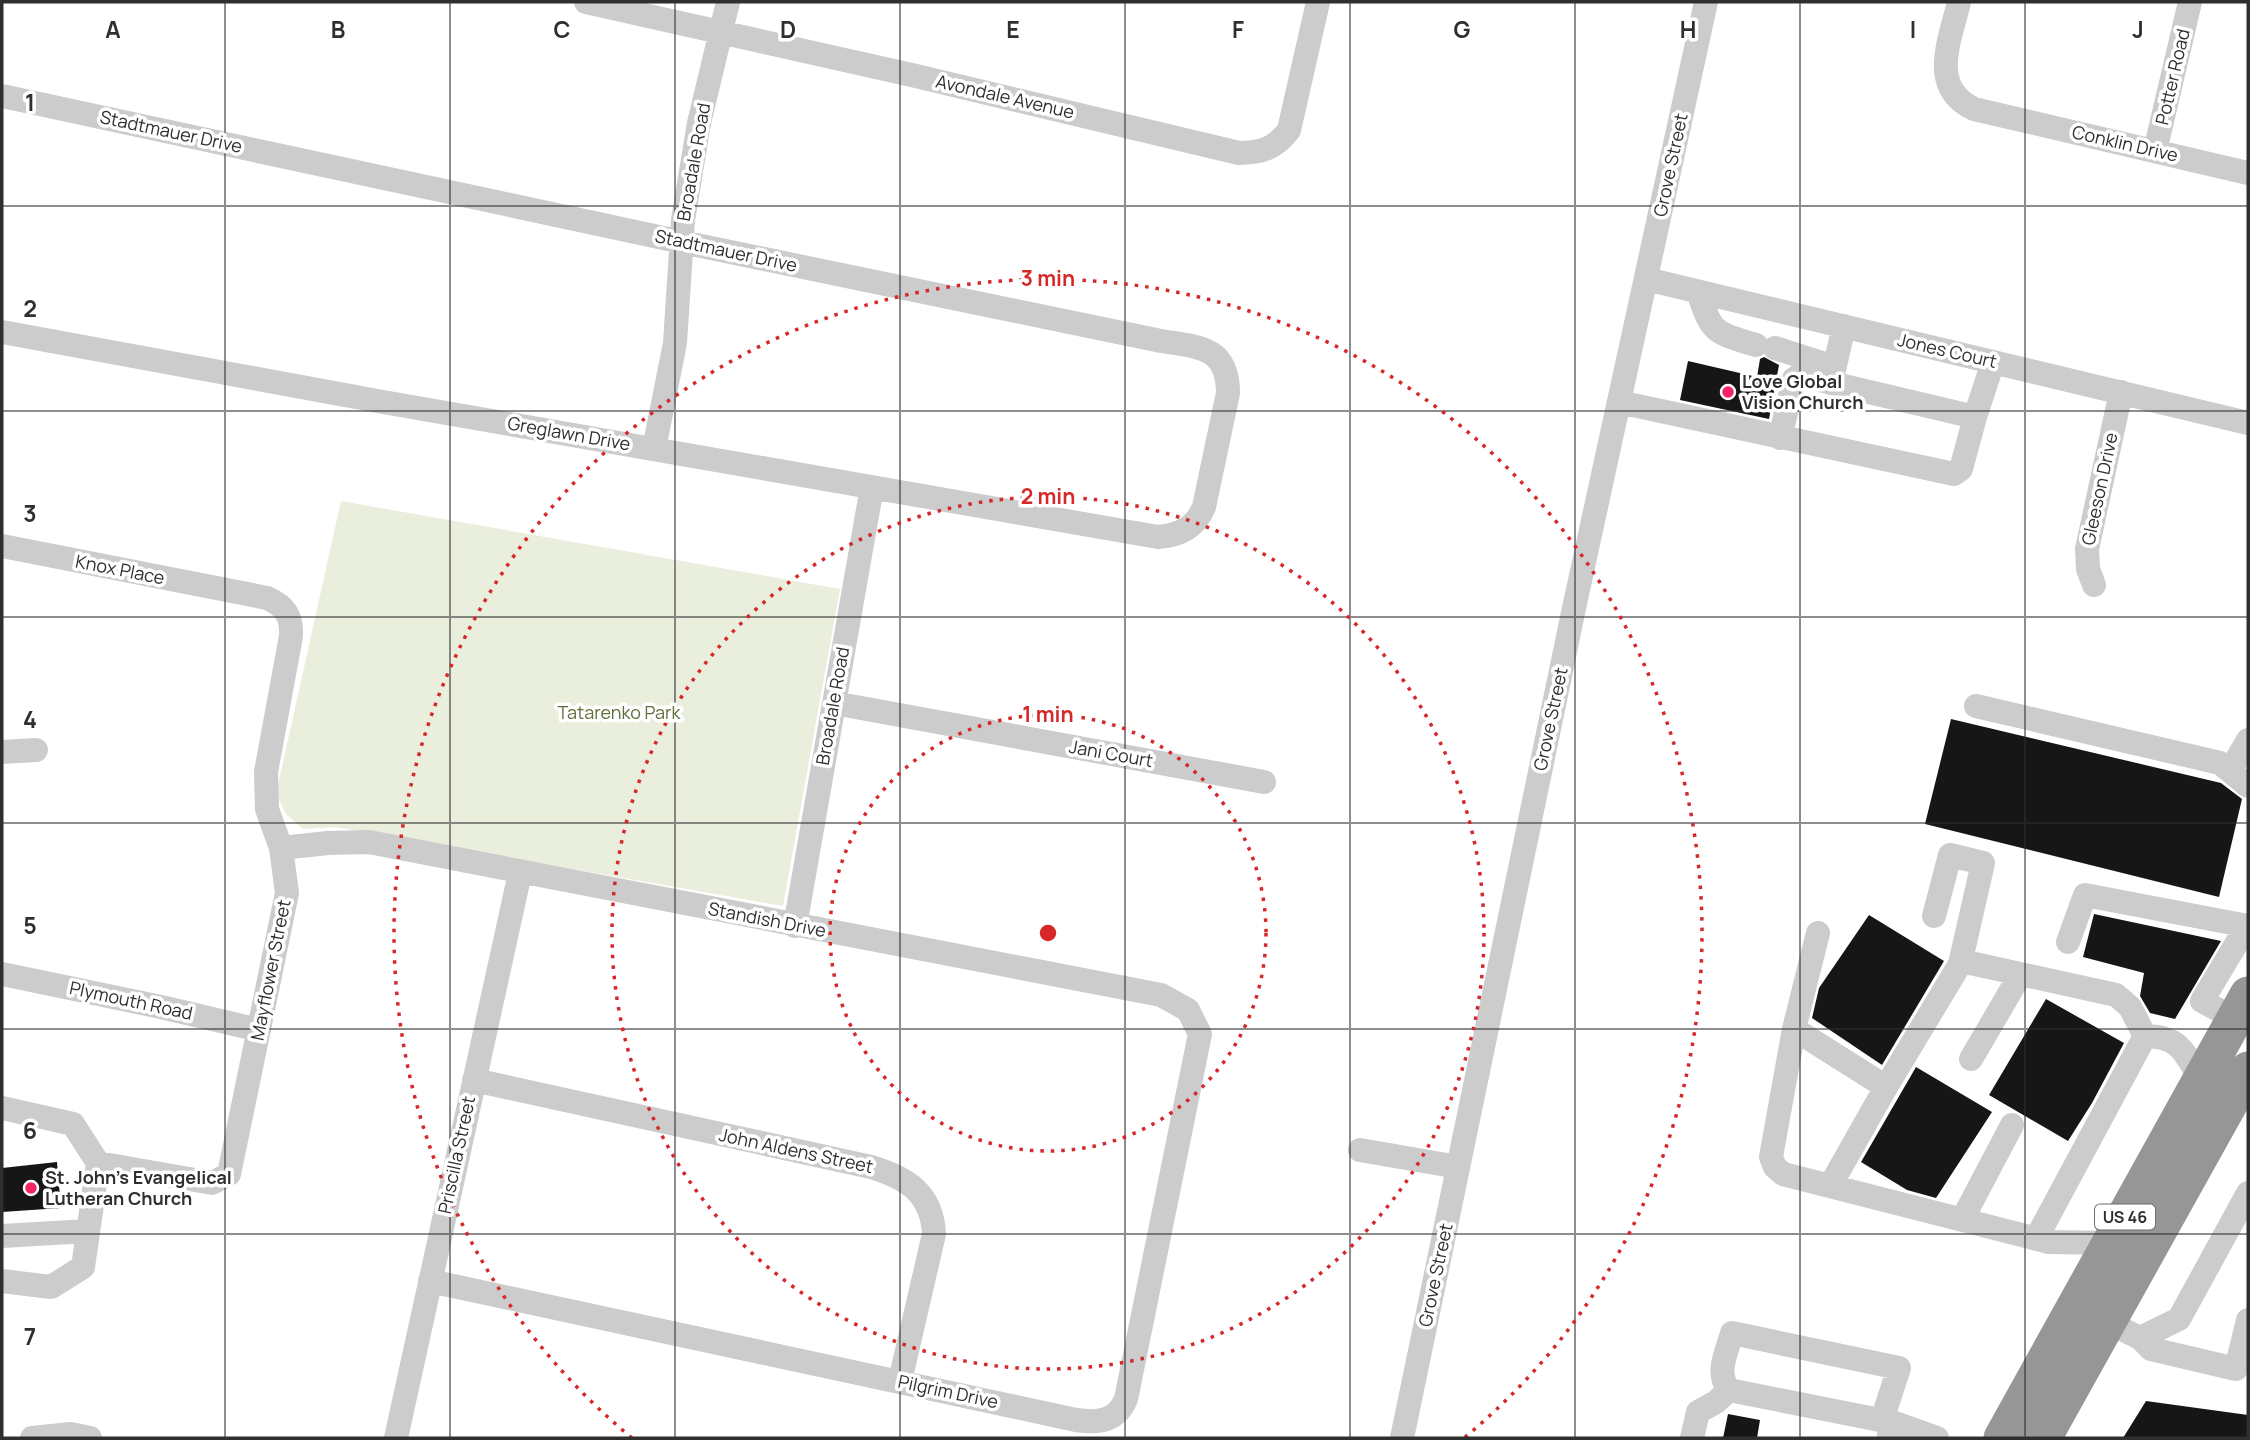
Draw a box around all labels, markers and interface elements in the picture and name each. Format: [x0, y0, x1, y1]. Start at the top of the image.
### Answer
text: A [105, 13, 121, 45]
text: B [331, 13, 345, 45]
text: C [554, 13, 571, 45]
text: D [780, 13, 796, 45]
text: E [1006, 13, 1020, 45]
text: F [1232, 13, 1244, 45]
text: G [1454, 13, 1471, 45]
text: H [1680, 13, 1696, 45]
text: I [1910, 13, 1916, 45]
text: J [2132, 13, 2144, 45]
street label: Potter Road [2149, 26, 2195, 127]
street label: Avondale Avenue [934, 68, 1077, 124]
text: 1 [25, 86, 35, 118]
street label: Broadale Road [671, 101, 715, 223]
street label: Stadtmauer Drive [98, 104, 245, 158]
street label: Grove Street [1647, 111, 1693, 219]
street label: Conklin Drive [2070, 119, 2181, 167]
street label: Stadtmauer Drive [653, 223, 800, 277]
text: 3 min [1021, 264, 1075, 292]
text: 2 [23, 292, 37, 324]
street label: Jones Court [1895, 327, 1999, 373]
place label: Love Global Vision Church [1742, 369, 1863, 414]
marker: Love Global Vision Church [1720, 384, 1736, 400]
street label: Greglawn Drive [506, 410, 632, 456]
street label: Gleeson Drive [2075, 430, 2123, 547]
text: 2 min [1021, 482, 1075, 510]
text: 3 [23, 497, 37, 529]
street label: Knox Place [74, 549, 167, 589]
street label: Broadale Road [810, 645, 854, 767]
street label: Grove Street [1527, 665, 1573, 773]
park label: Tatarenko Park [558, 700, 681, 724]
text: 1 min [1022, 700, 1074, 728]
text: 4 [23, 703, 37, 735]
street label: Jani Court [1067, 734, 1155, 772]
street label: Standish Drive [706, 896, 828, 942]
street label: Mayflower Street [245, 897, 295, 1042]
text: 5 [23, 909, 37, 941]
centre of rings [1036, 921, 1060, 945]
street label: Plymouth Road [67, 975, 195, 1025]
street label: Priscilla Street [432, 1094, 480, 1216]
text: 6 [23, 1114, 37, 1146]
street label: John Aldens Street [717, 1122, 876, 1178]
place label: St. John's Evangelical Lutheran Church [45, 1165, 232, 1210]
marker: St. John's Evangelical Lutheran Church [23, 1180, 39, 1196]
road number: US 46 [2095, 1204, 2155, 1230]
street label: Grove Street [1412, 1221, 1458, 1329]
text: 7 [24, 1320, 36, 1352]
street label: Pilgrim Drive [896, 1369, 1000, 1413]

